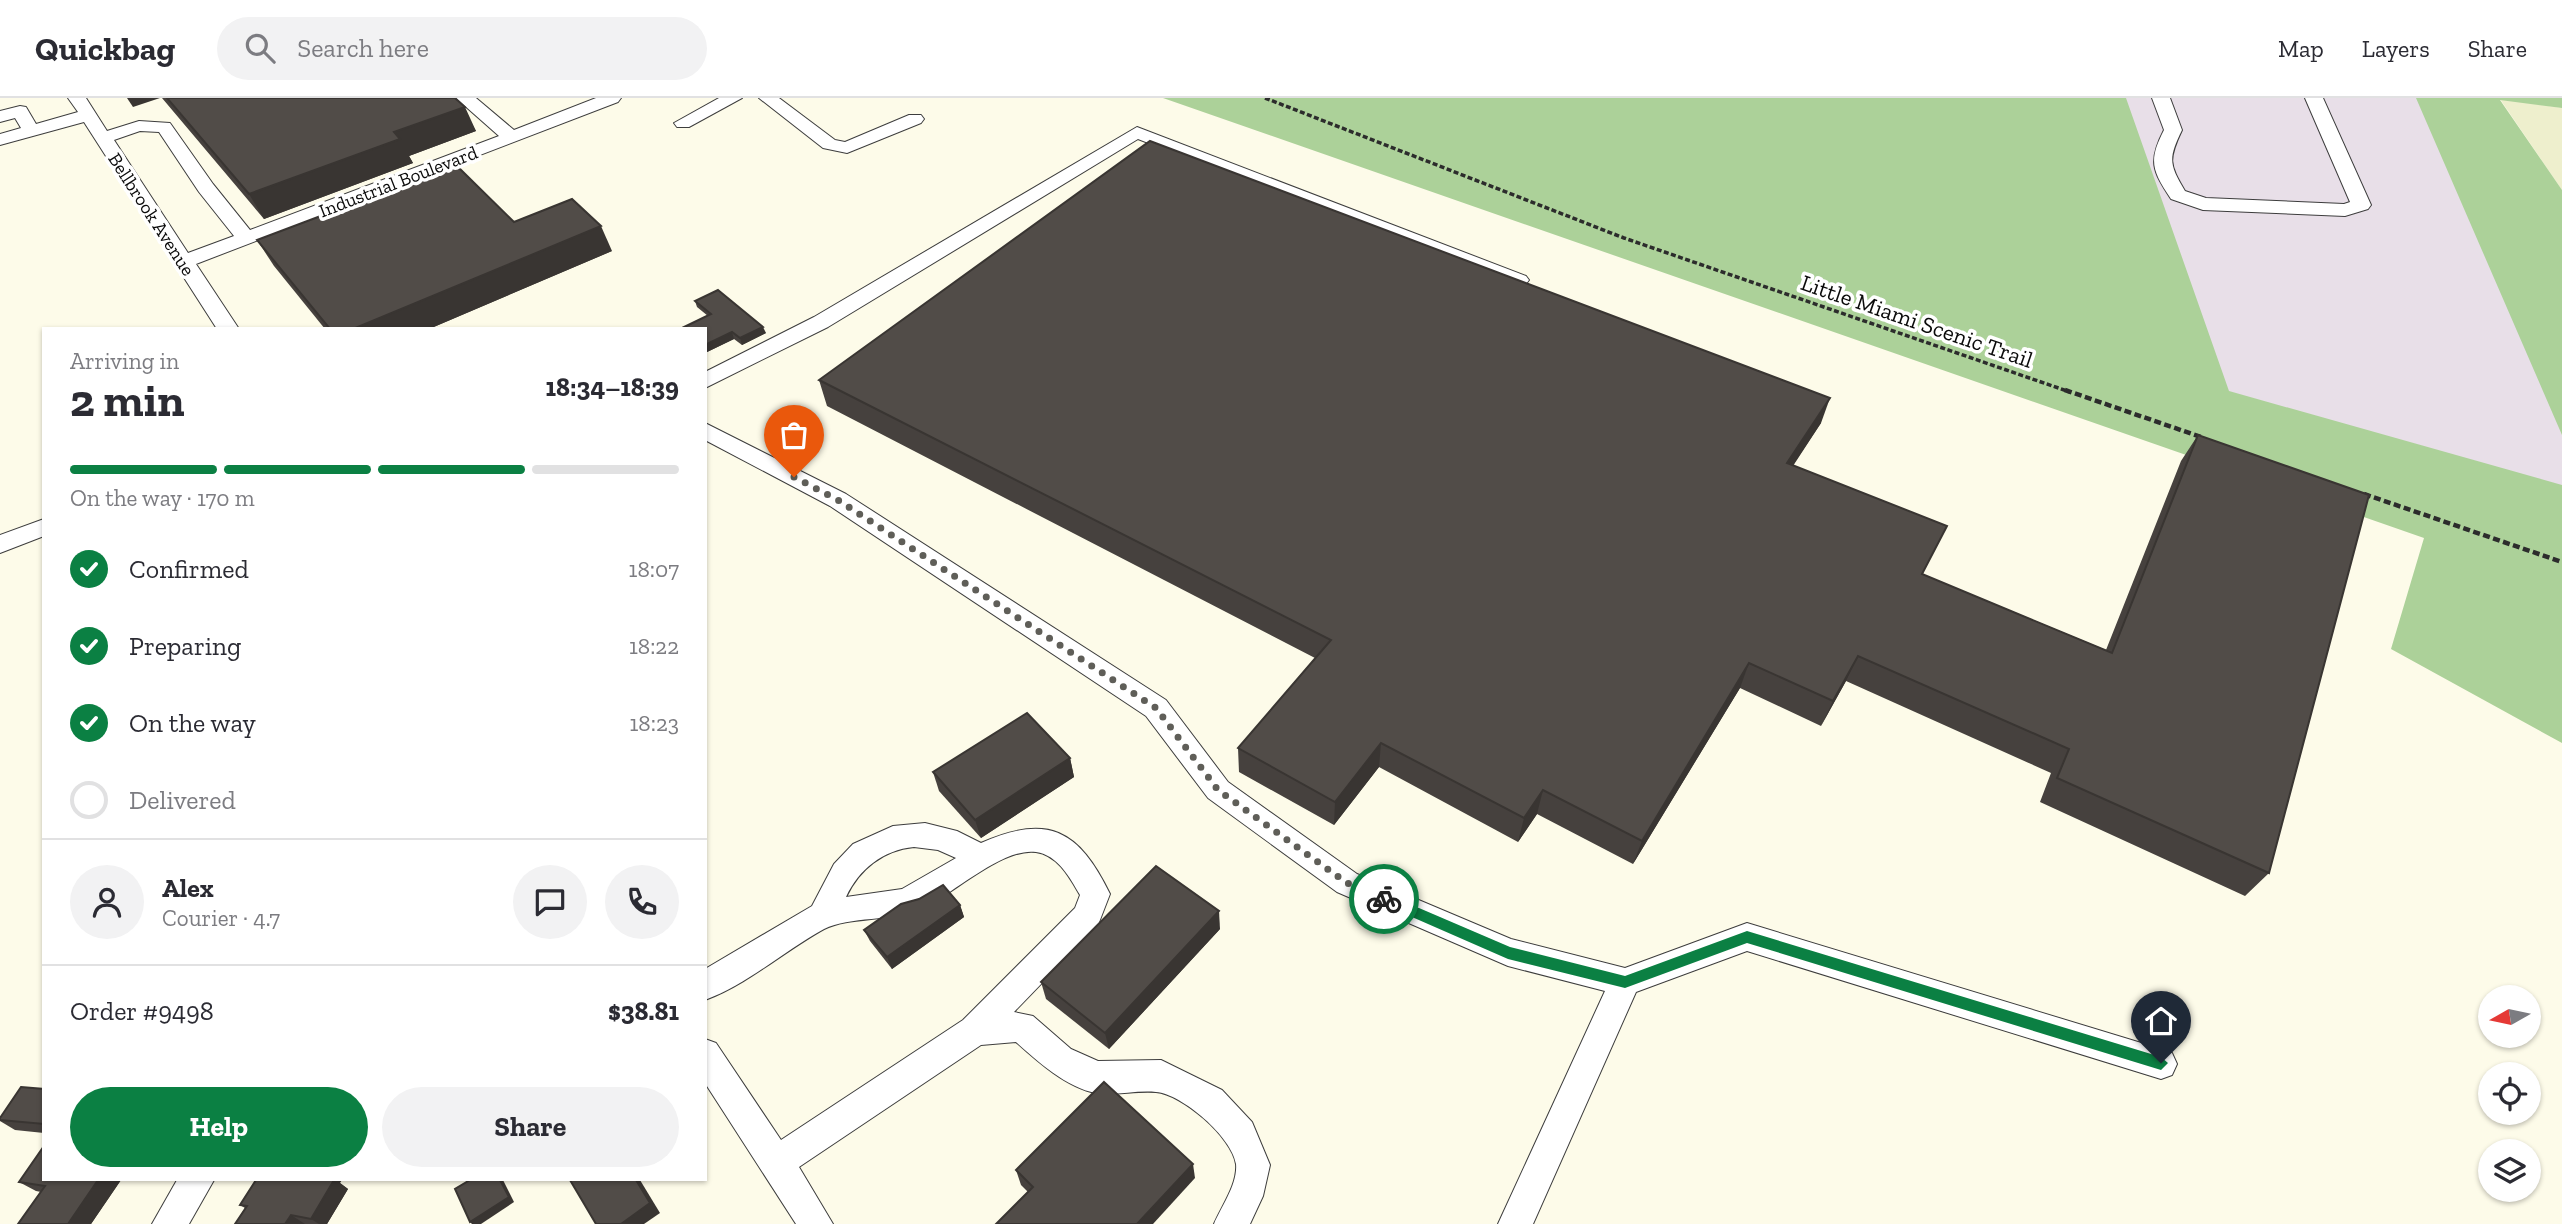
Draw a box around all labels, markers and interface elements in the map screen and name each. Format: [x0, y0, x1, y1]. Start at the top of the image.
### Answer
search box [217, 17, 707, 80]
text: Quickbag [35, 29, 175, 68]
icon: search [241, 29, 279, 67]
text: Search here [297, 32, 429, 64]
text: Map [2278, 34, 2324, 63]
text: Layers [2362, 34, 2430, 63]
text: Share [2468, 34, 2527, 63]
street label: Industrial Boulevard [316, 140, 481, 222]
street label: Bellbrook Avenue [103, 148, 200, 280]
street label: Little Miami Scenic Trail [1797, 268, 2037, 374]
text: Arriving in [70, 347, 179, 375]
text: 18:34–18:39 [546, 371, 679, 403]
text: 2 min [70, 373, 185, 428]
pin [764, 405, 824, 477]
icon: bag [775, 416, 813, 454]
text: On the way · 170 m [70, 484, 255, 512]
icon: check [70, 550, 108, 588]
text: Confirmed [129, 553, 249, 585]
text: 18:07 [629, 555, 679, 583]
icon: check [70, 627, 108, 665]
text: Preparing [129, 630, 241, 662]
text: 18:22 [629, 632, 679, 660]
icon: check [70, 704, 108, 742]
text: On the way [129, 707, 256, 739]
text: 18:23 [630, 709, 679, 737]
text: Delivered [129, 784, 236, 816]
courier [1349, 864, 1419, 934]
button: person [70, 865, 144, 939]
button: chat [513, 865, 587, 939]
button: phone [605, 865, 679, 939]
text: Alex [162, 872, 214, 904]
icon: bike [1365, 880, 1403, 918]
text: Courier · 4.7 [162, 904, 280, 932]
north arrow [2478, 985, 2541, 1048]
map controls [2478, 985, 2541, 1202]
pin [2131, 991, 2191, 1063]
text: Order #9498 [70, 995, 214, 1027]
text: $38.81 [608, 995, 679, 1027]
icon: home [2142, 1002, 2180, 1040]
button: locate [2478, 1062, 2541, 1125]
button: Help [70, 1087, 368, 1167]
button: Share [382, 1087, 679, 1167]
button: layers [2478, 1139, 2541, 1202]

